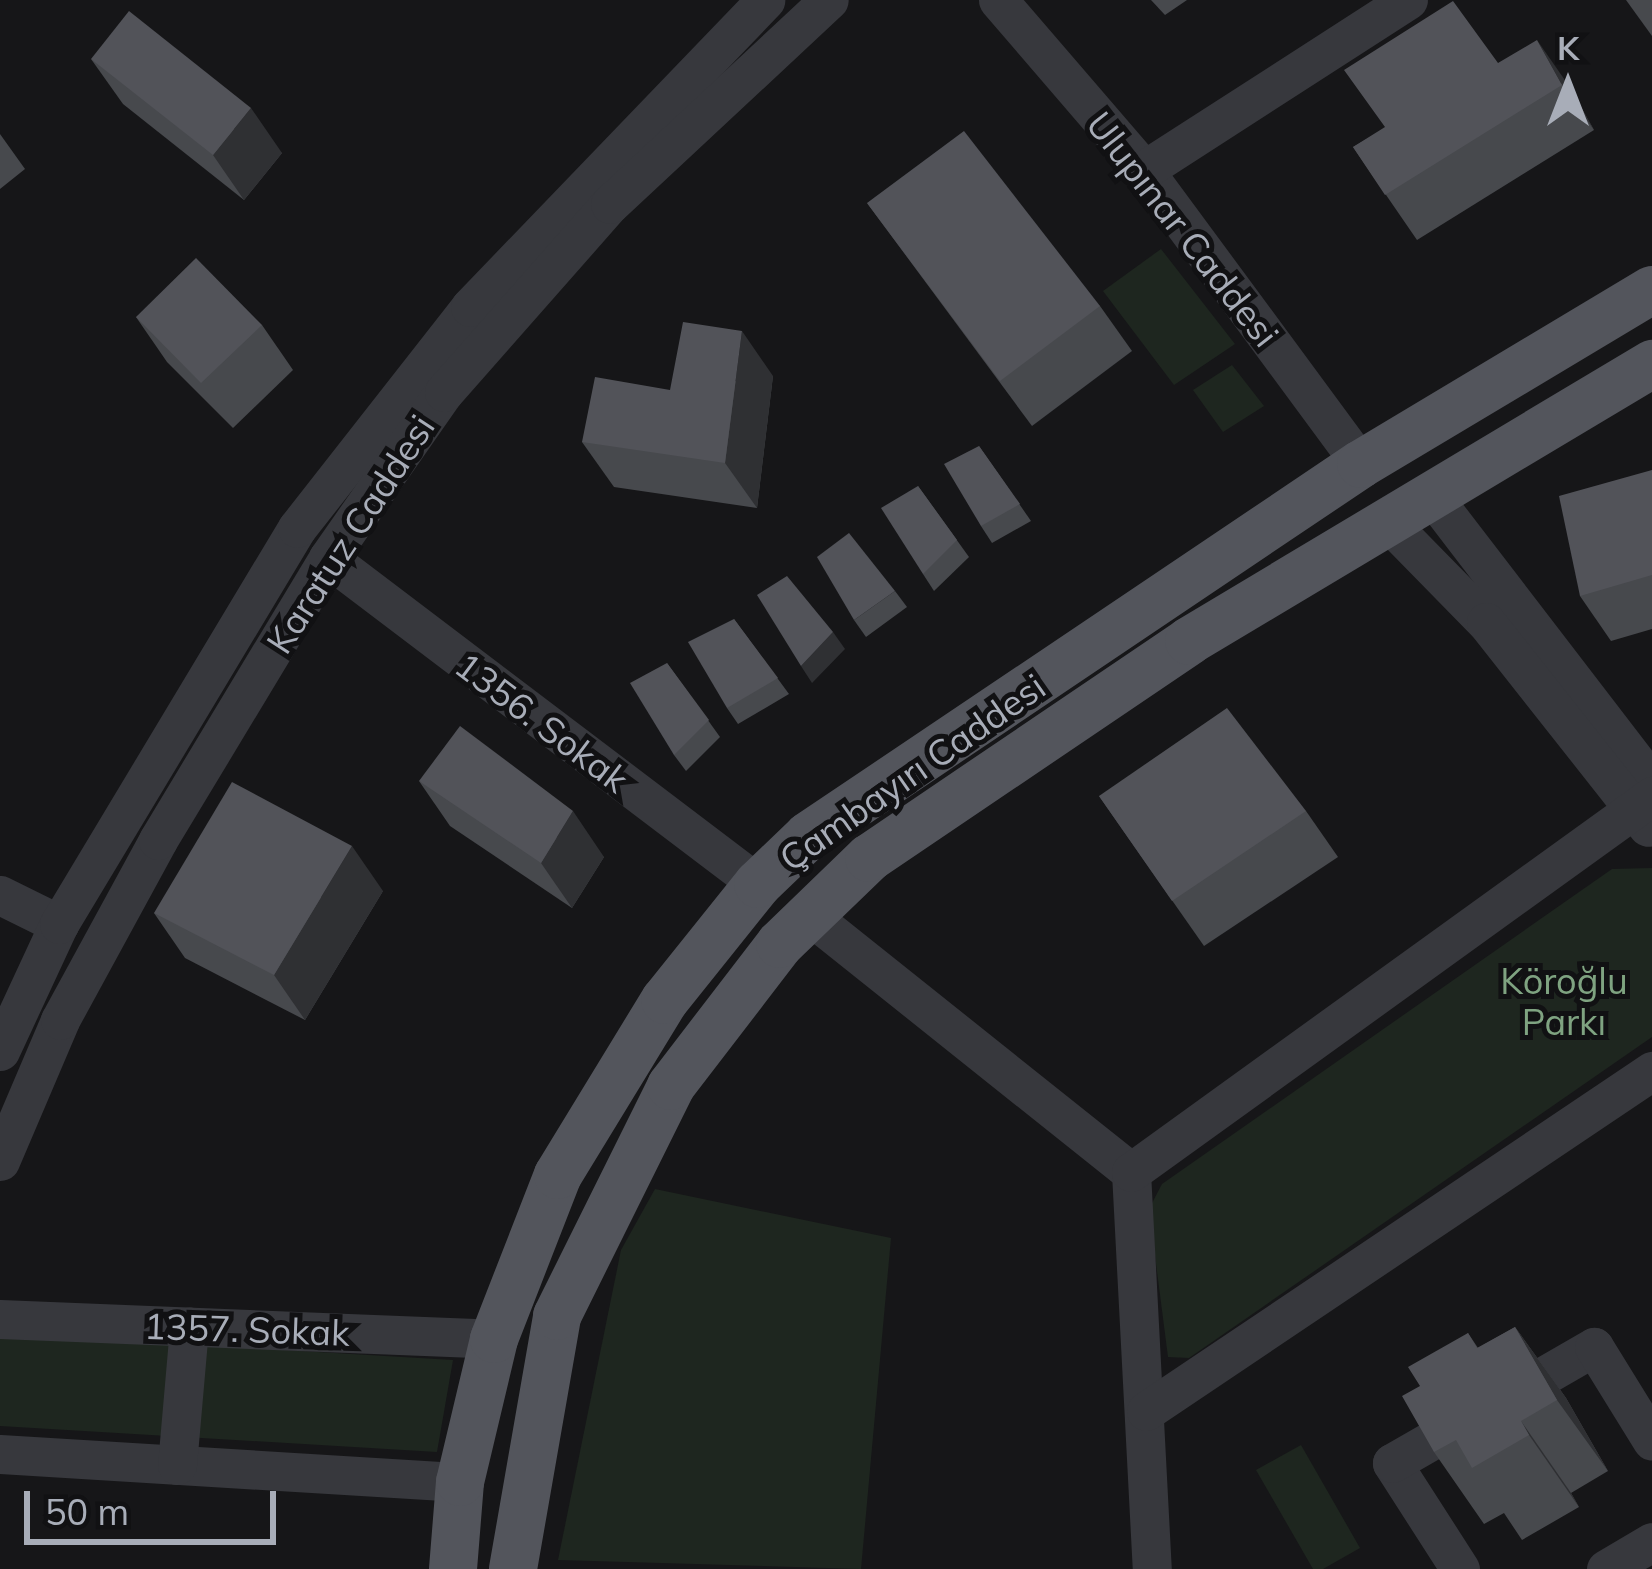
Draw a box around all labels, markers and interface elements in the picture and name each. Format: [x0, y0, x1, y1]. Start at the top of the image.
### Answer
north arrow [1508, 24, 1628, 144]
text: K [1557, 27, 1579, 68]
street label: Ulupınar Caddesi [1078, 103, 1288, 355]
street label: Karatuz Caddesi [257, 407, 443, 661]
street label: 1356. Sokak [447, 643, 637, 801]
street label: Çambayırı Caddesi [771, 664, 1053, 880]
park label: Köroğlu Parkı [1500, 958, 1628, 1043]
street label: 1357. Sokak [144, 1304, 350, 1354]
scale bar [30, 1467, 282, 1541]
text: 50 m [45, 1489, 129, 1534]

